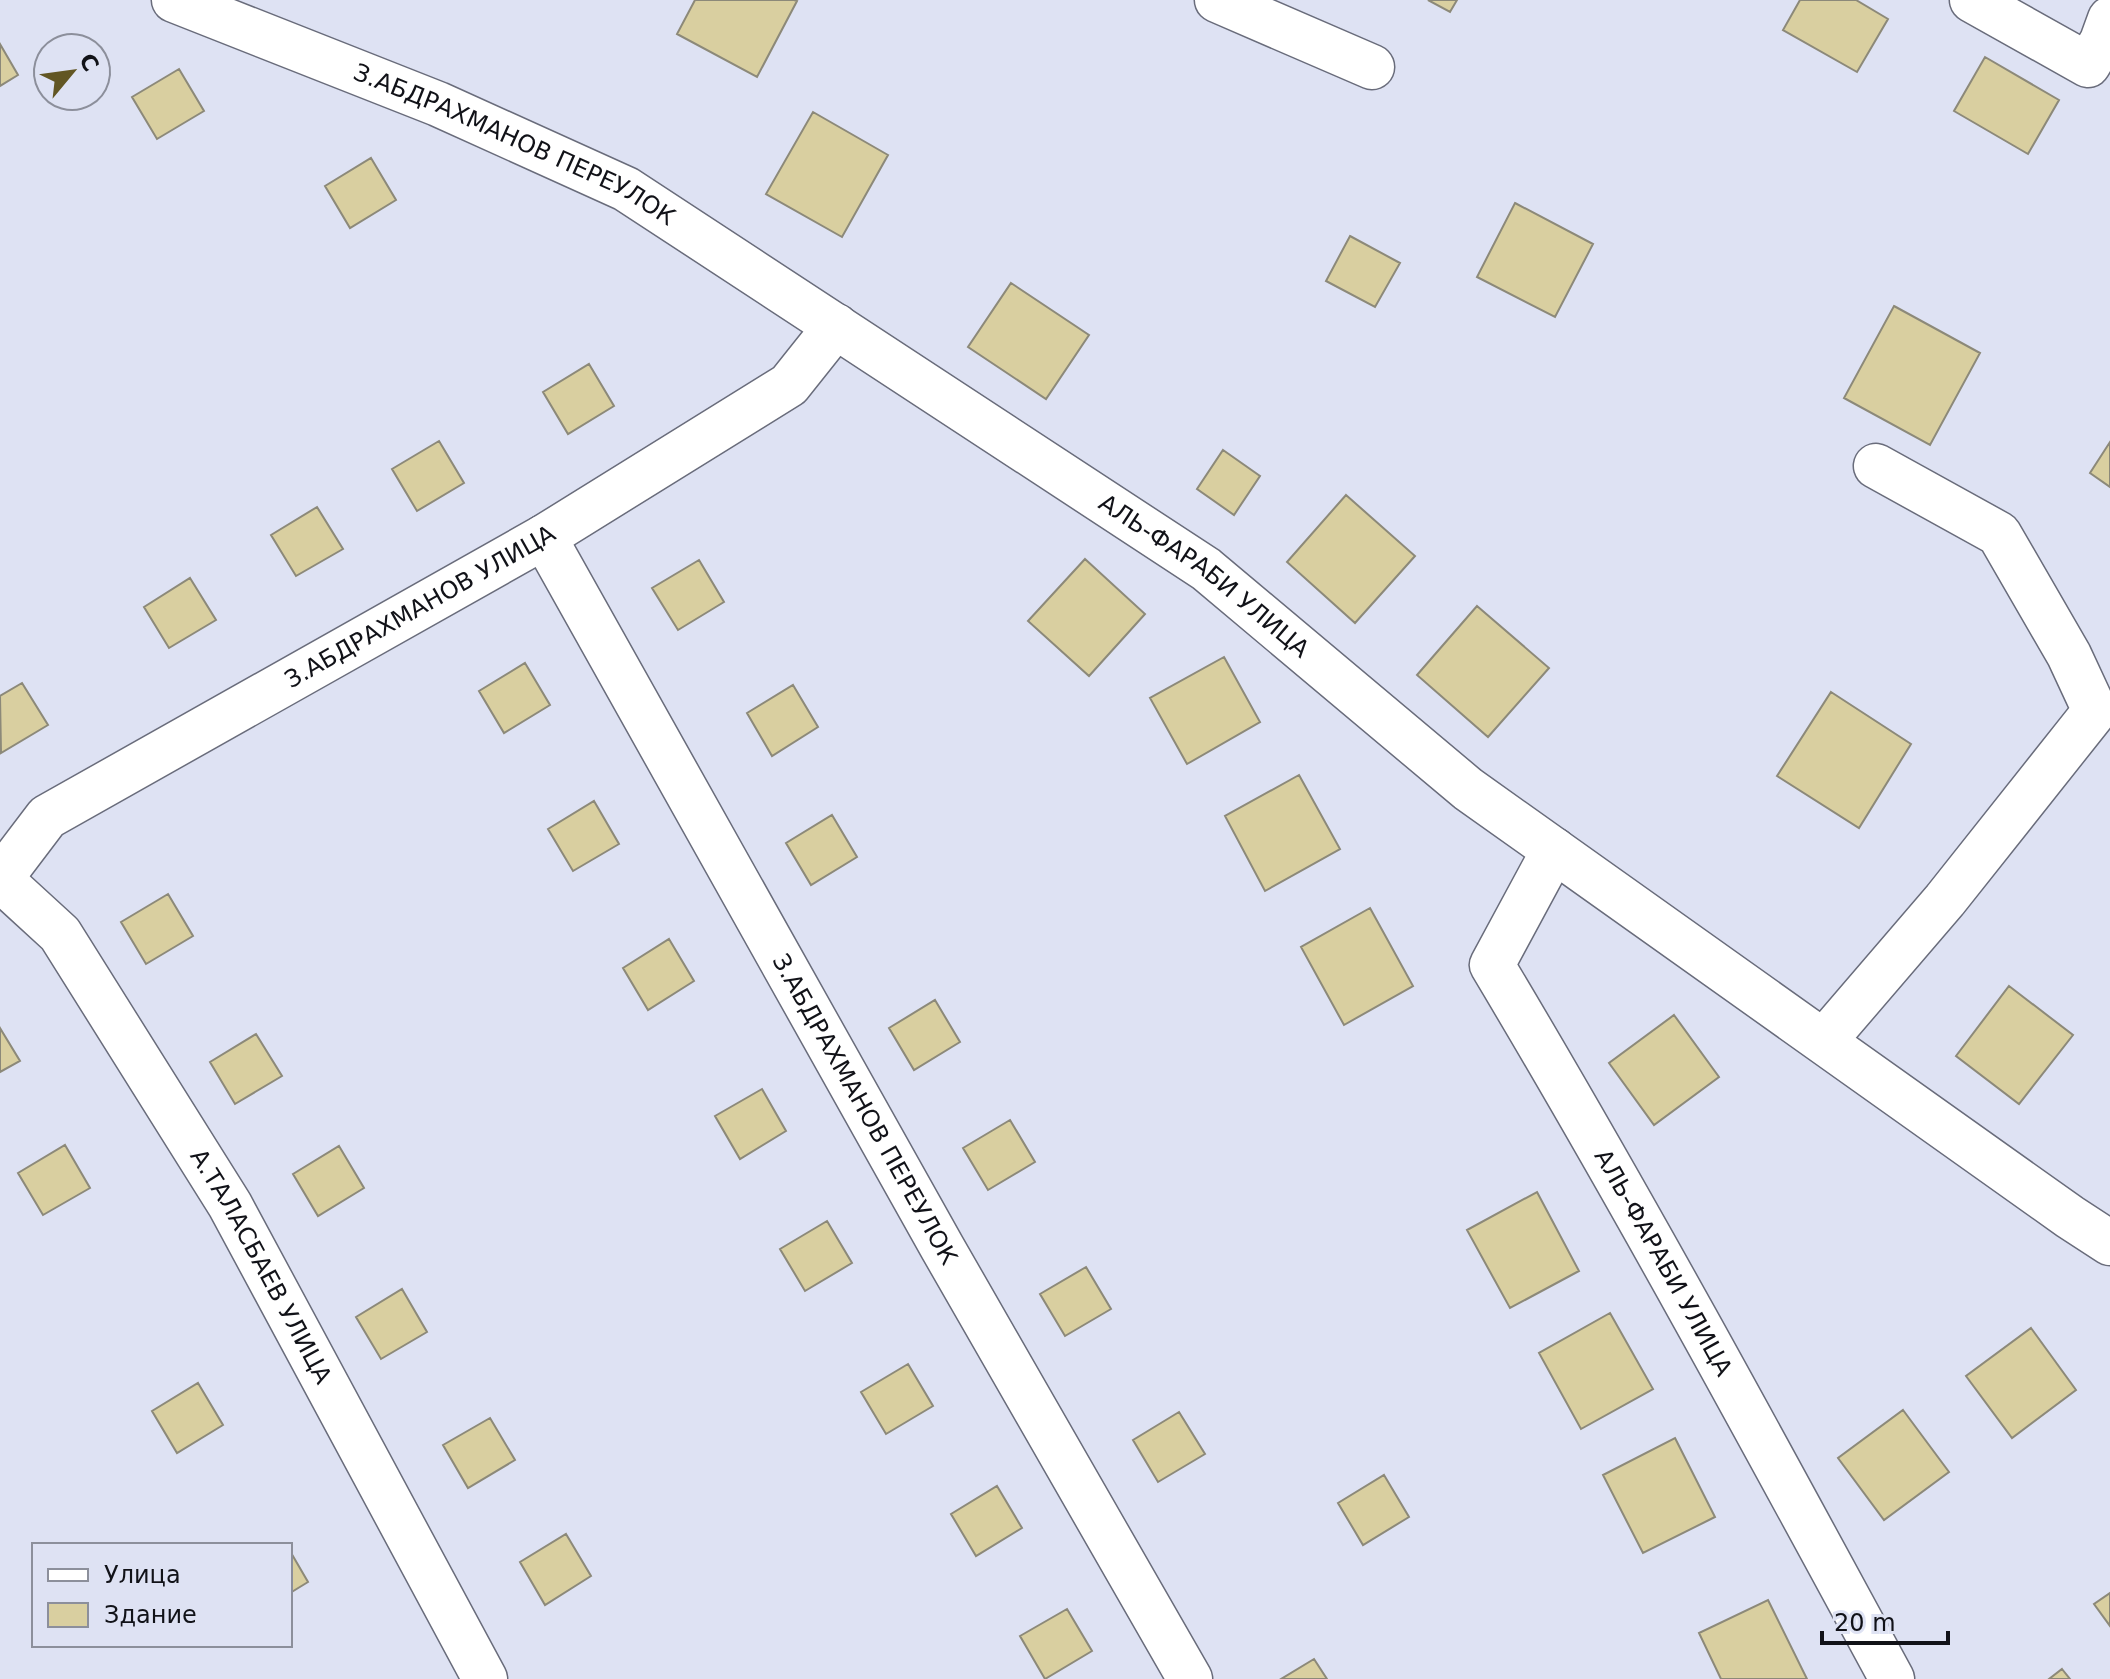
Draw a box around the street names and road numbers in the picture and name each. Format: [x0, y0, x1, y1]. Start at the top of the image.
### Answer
street label: З.АБДРАХМАНОВ ПЕРЕУЛОК [350, 58, 680, 231]
street label: АЛЬ-ФАРАБИ УЛИЦА [1094, 489, 1315, 664]
street label: З.АБДРАХМАНОВ УЛИЦА [280, 519, 561, 694]
street label: З.АБДРАХМАНОВ ПЕРЕУЛОК [767, 949, 963, 1270]
street label: А.ТАЛАСБАЕВ УЛИЦА [184, 1144, 338, 1389]
street label: АЛЬ-ФАРАБИ УЛИЦА [1589, 1144, 1738, 1381]

